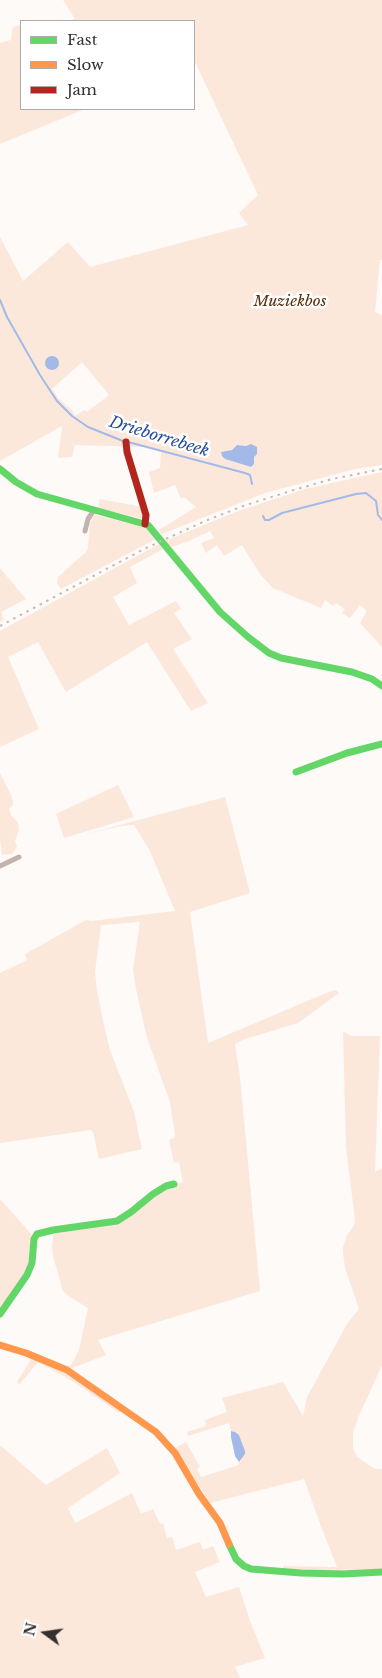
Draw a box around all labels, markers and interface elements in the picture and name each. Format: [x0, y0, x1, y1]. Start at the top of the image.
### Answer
legend [20, 20, 195, 110]
text: Fast [67, 30, 97, 49]
text: Slow [67, 55, 104, 74]
text: Jam [67, 80, 97, 99]
park label: Muziekbos [254, 293, 326, 311]
water label: Drieborrebeek [107, 413, 211, 461]
north arrow [20, 1608, 70, 1658]
text: N [20, 1621, 41, 1638]

